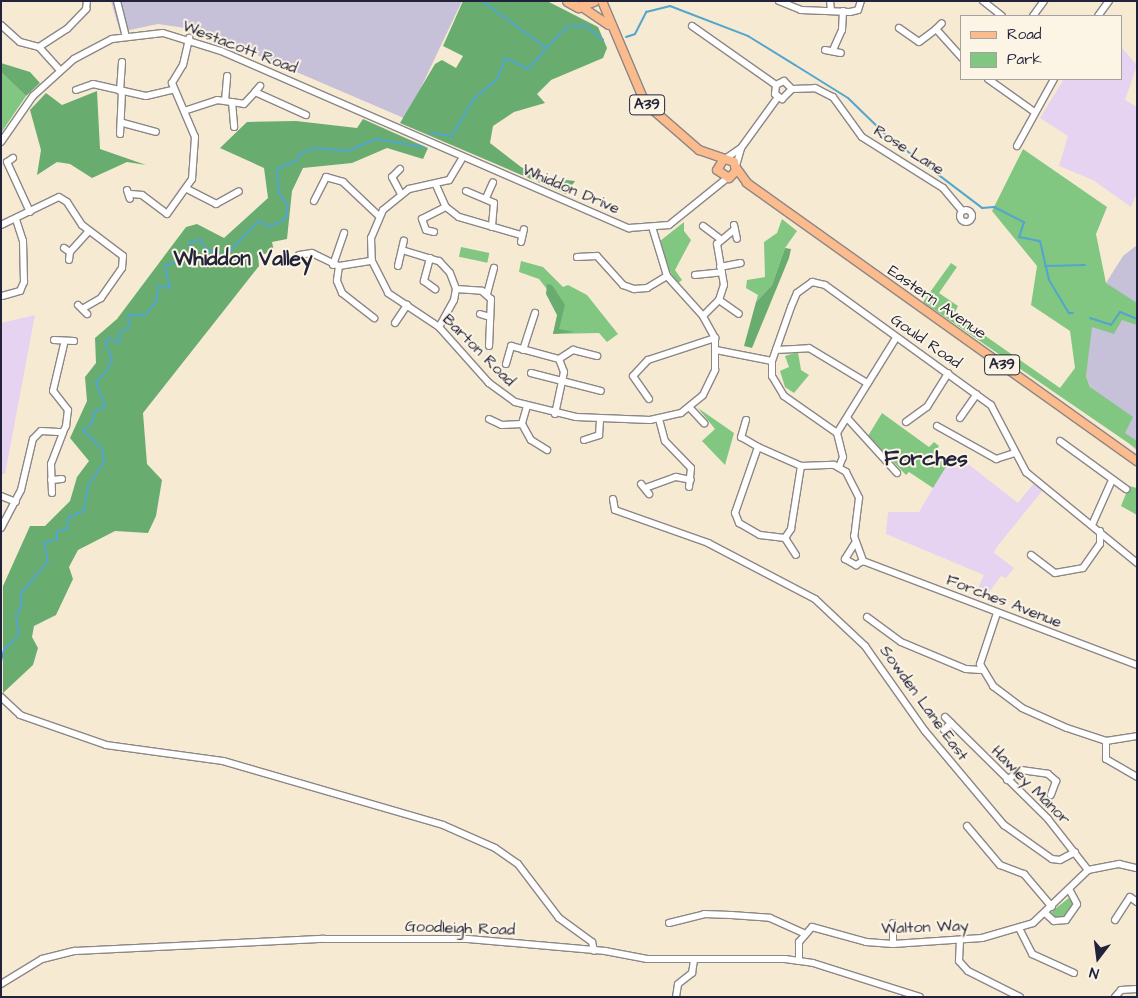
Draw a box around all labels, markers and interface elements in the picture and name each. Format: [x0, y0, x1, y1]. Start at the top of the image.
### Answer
legend [960, 15, 1123, 80]
street label: Westacott Road [180, 16, 300, 78]
text: Road [1007, 24, 1041, 45]
text: Park [1007, 49, 1042, 70]
road number: A39 [628, 92, 666, 118]
street label: Rose Lane [870, 121, 948, 179]
street label: Whiddon Drive [519, 160, 623, 218]
district label: Whiddon Valley [174, 246, 312, 272]
street label: Eastern Avenue [884, 261, 990, 343]
street label: Barton Road [439, 310, 519, 390]
street label: Gould Road [887, 310, 965, 372]
road number: A39 [983, 352, 1021, 378]
district label: Forches [884, 446, 968, 472]
street label: Forches Avenue [944, 570, 1064, 632]
street label: Sowden Lane East [876, 642, 972, 764]
street label: Hawley Manor [987, 741, 1075, 829]
street label: Goodleigh Road [405, 916, 515, 940]
street label: Walton Way [881, 916, 969, 938]
north arrow [1073, 933, 1123, 983]
text: N [1087, 962, 1101, 983]

